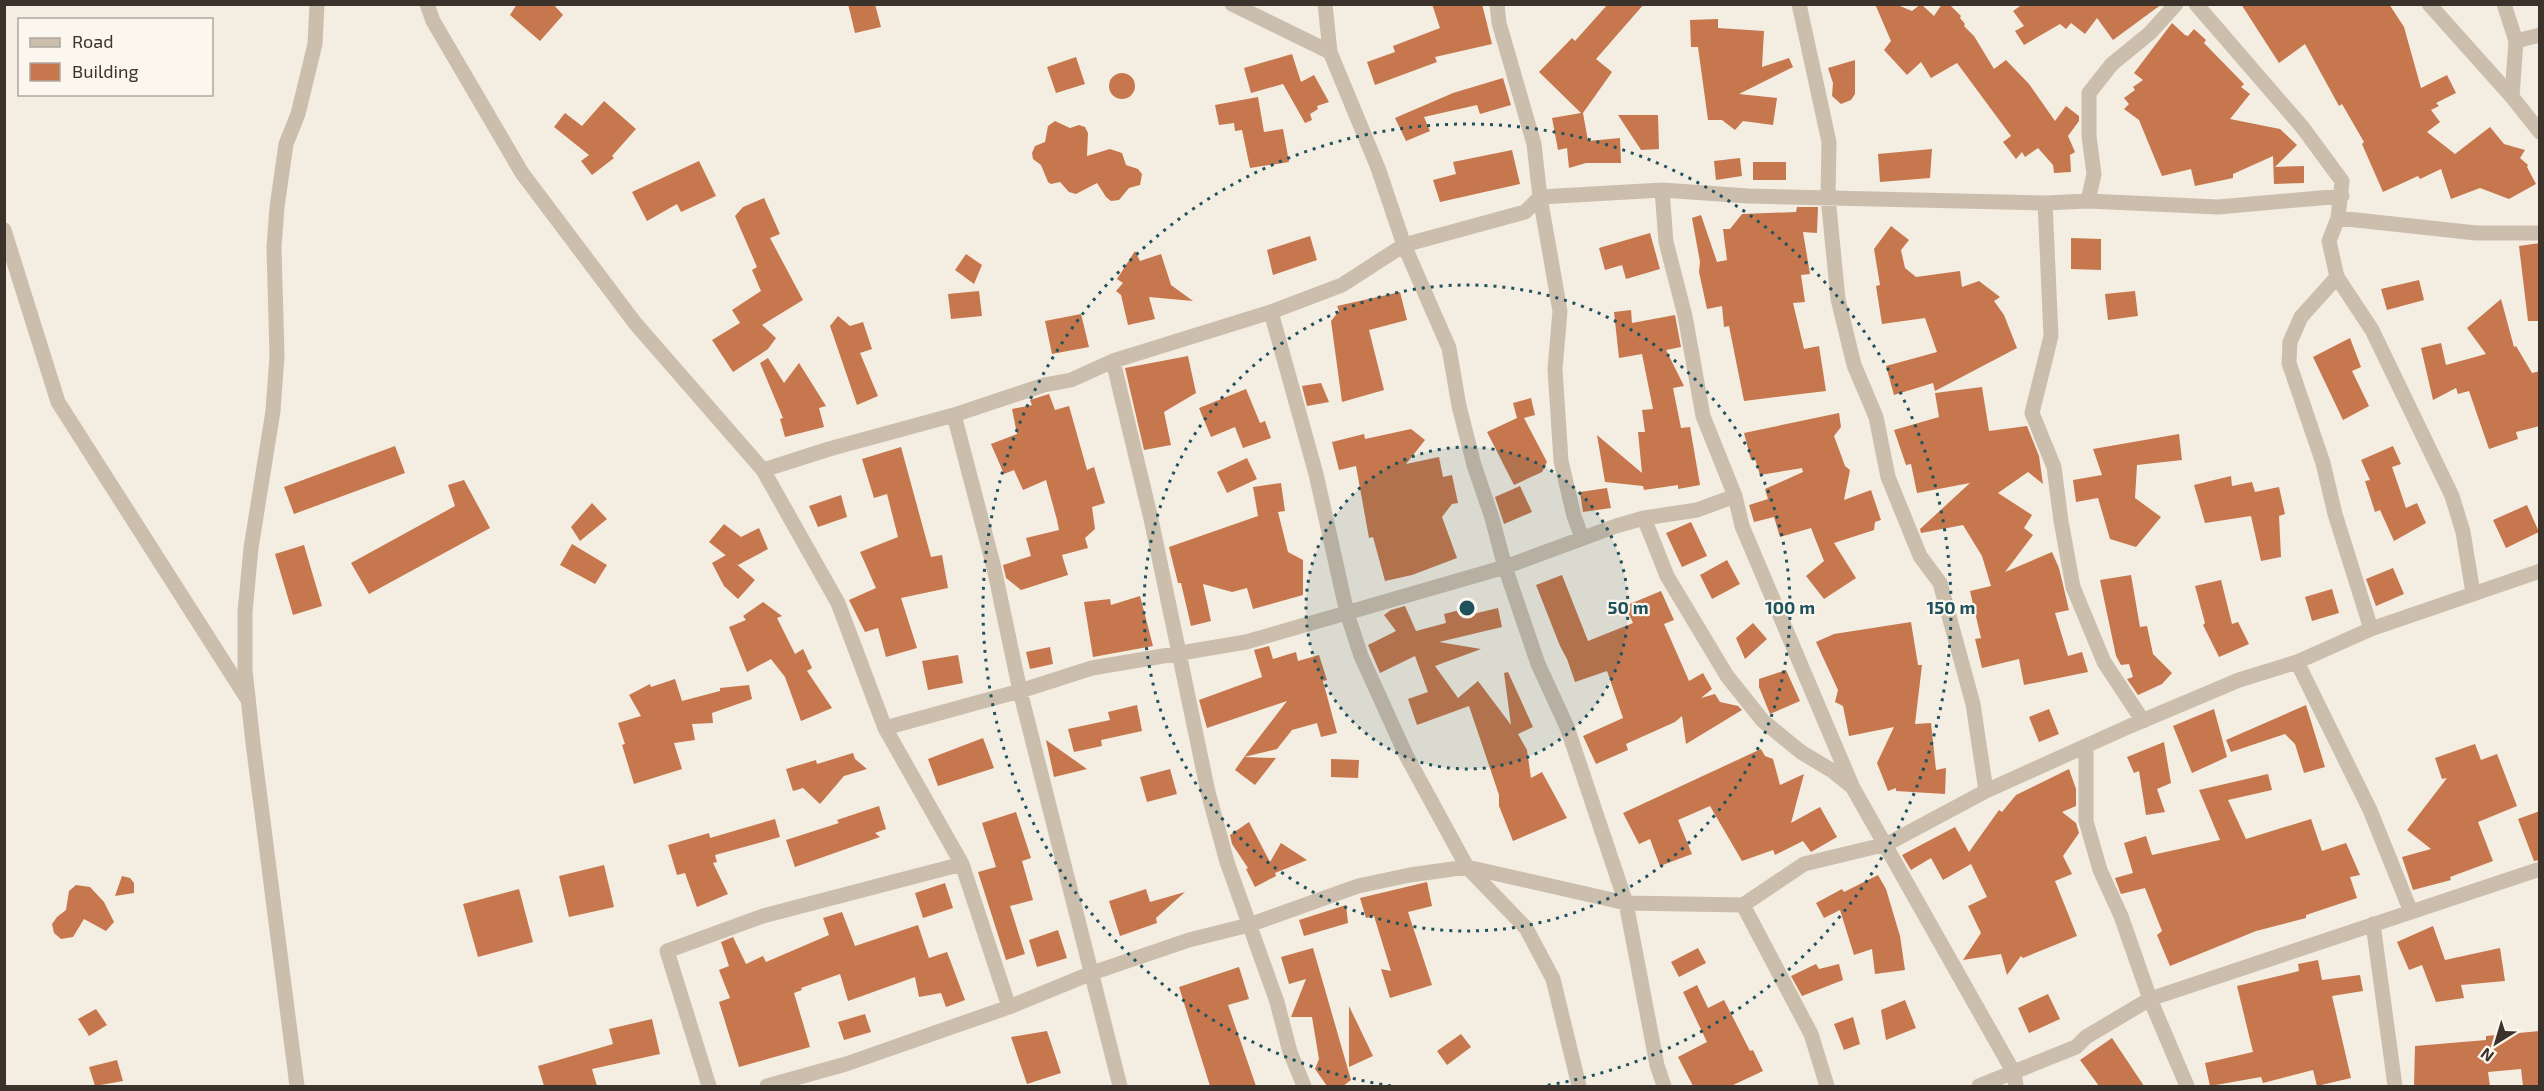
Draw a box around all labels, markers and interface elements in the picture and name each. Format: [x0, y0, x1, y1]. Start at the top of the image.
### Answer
legend [18, 18, 213, 96]
text: Road [72, 30, 113, 52]
text: Building [72, 60, 139, 82]
text: 50 m [1607, 596, 1649, 618]
text: 100 m [1765, 596, 1815, 618]
text: 150 m [1927, 596, 1975, 618]
centre of rings [1457, 598, 1477, 618]
north arrow [2466, 1013, 2526, 1073]
text: N [2476, 1044, 2497, 1066]

